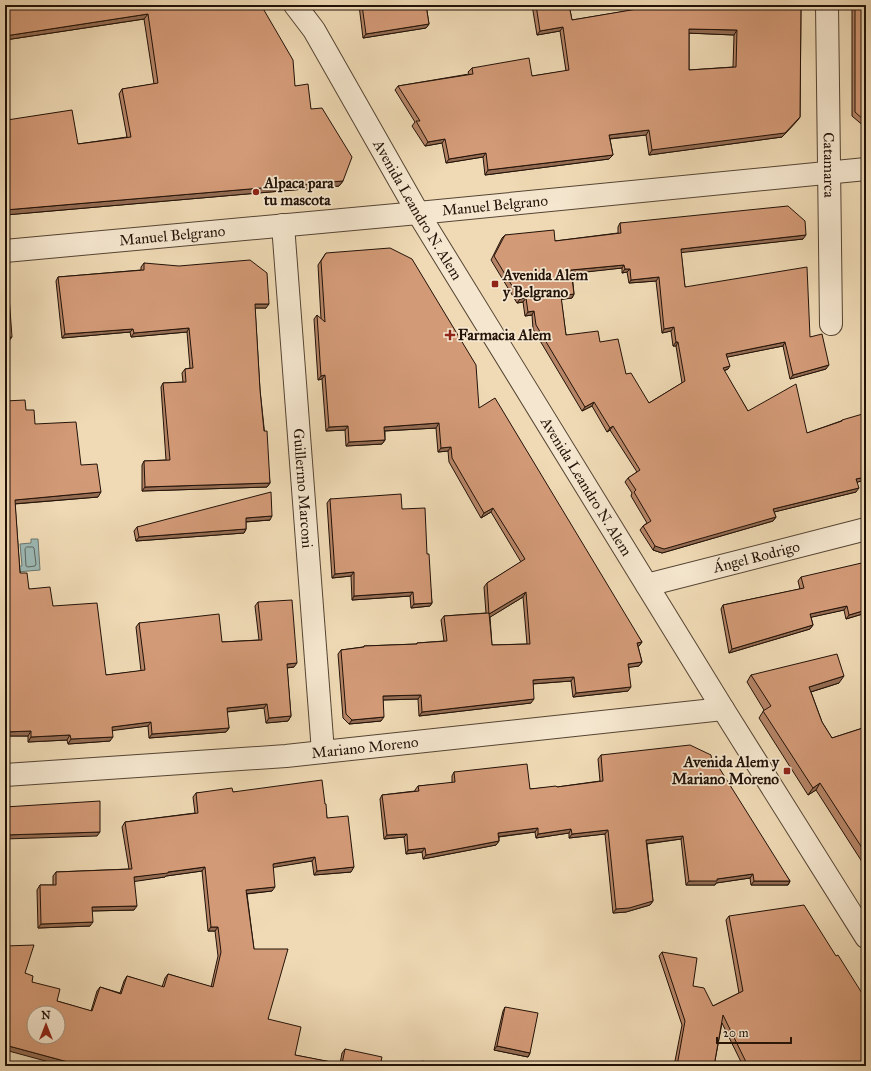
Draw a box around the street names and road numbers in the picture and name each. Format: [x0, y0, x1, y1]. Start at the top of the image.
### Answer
street label: Catamarca [820, 132, 838, 198]
street label: Avenida Leandro N. Alem [369, 136, 466, 284]
street label: Manuel Belgrano [441, 191, 549, 220]
street label: Manuel Belgrano [118, 222, 226, 249]
street label: Avenida Leandro N. Alem [536, 413, 636, 560]
street label: Guillermo Marconi [289, 428, 317, 549]
street label: Ángel Rodrigo [710, 537, 802, 577]
street label: Mariano Moreno [311, 733, 420, 762]

